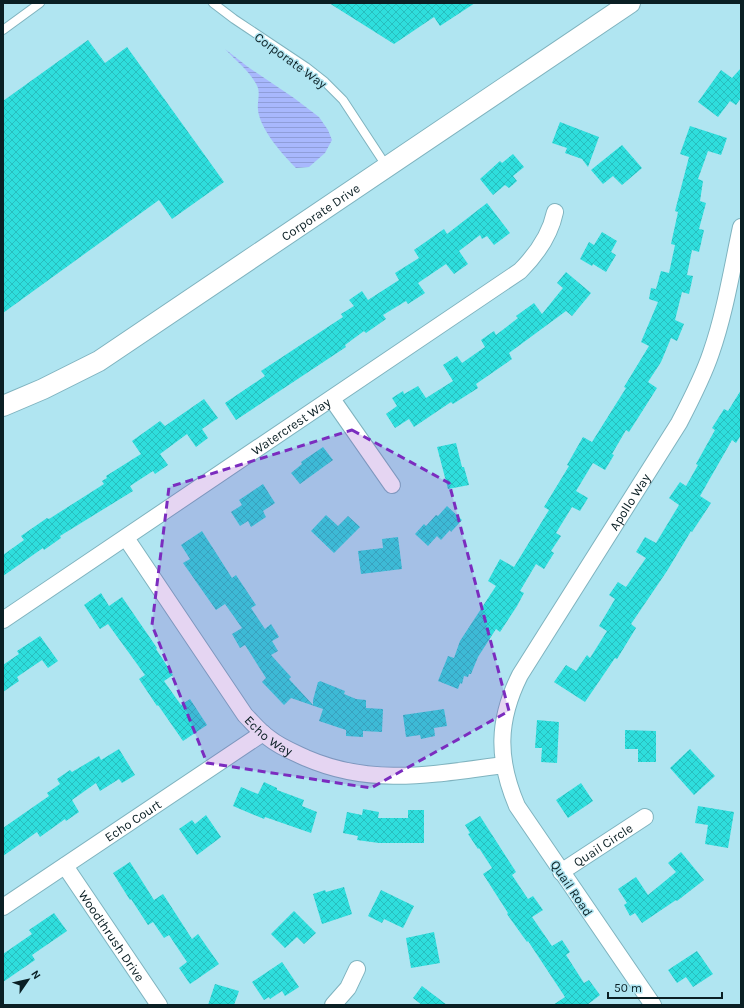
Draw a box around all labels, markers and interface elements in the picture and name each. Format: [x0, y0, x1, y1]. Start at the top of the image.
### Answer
street label: Corporate Way [252, 29, 330, 92]
street label: Corporate Drive [278, 180, 363, 244]
street label: Watercrest Way [249, 394, 333, 458]
street label: Apollo Way [606, 471, 653, 533]
street label: Echo Way [242, 713, 295, 759]
street label: Echo Court [102, 796, 164, 845]
street label: Quail Circle [571, 820, 636, 870]
street label: Quail Road [547, 858, 596, 919]
street label: Woodthrush Drive [76, 887, 148, 985]
north arrow [8, 960, 48, 1000]
text: N [28, 968, 43, 982]
scale bar [608, 974, 722, 1000]
text: 50 m [614, 981, 642, 995]

